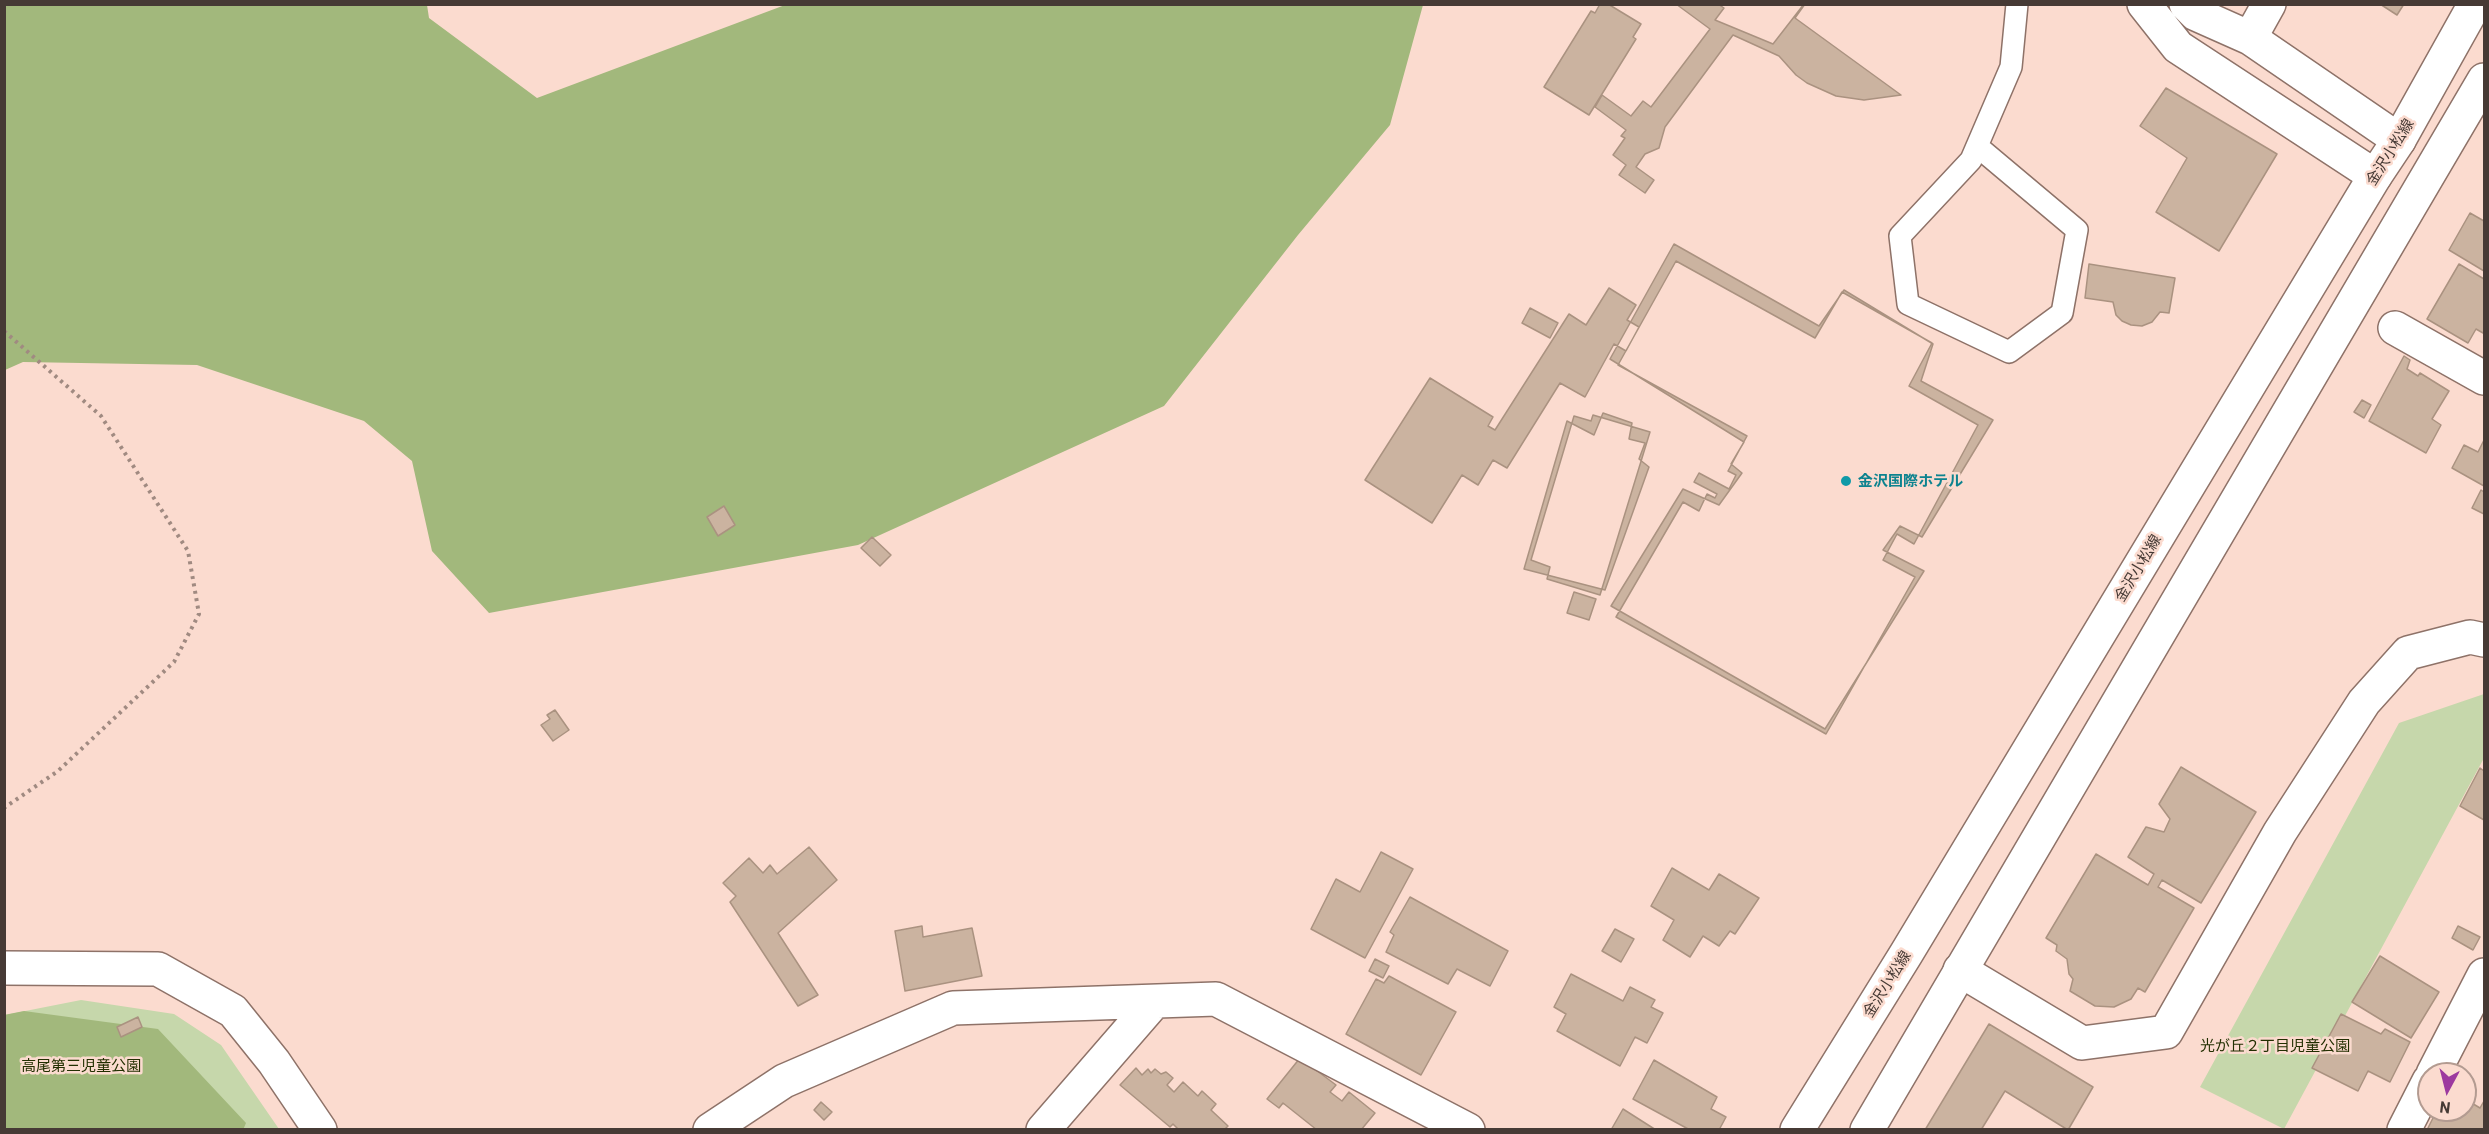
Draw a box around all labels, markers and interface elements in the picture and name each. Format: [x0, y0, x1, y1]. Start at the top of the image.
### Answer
street label: 金沢小松線 [2362, 115, 2418, 189]
place label: 金沢国際ホテル [1858, 472, 1963, 490]
marker: 金沢国際ホテル [1839, 474, 1853, 488]
street label: 金沢小松線 [2111, 531, 2165, 605]
street label: 金沢小松線 [1859, 947, 1915, 1021]
park label: 光が丘２丁目児童公園 [2200, 1037, 2350, 1055]
park label: 高尾第三児童公園 [21, 1057, 141, 1075]
north arrow [2417, 1062, 2477, 1122]
text: N [2439, 1098, 2451, 1118]

